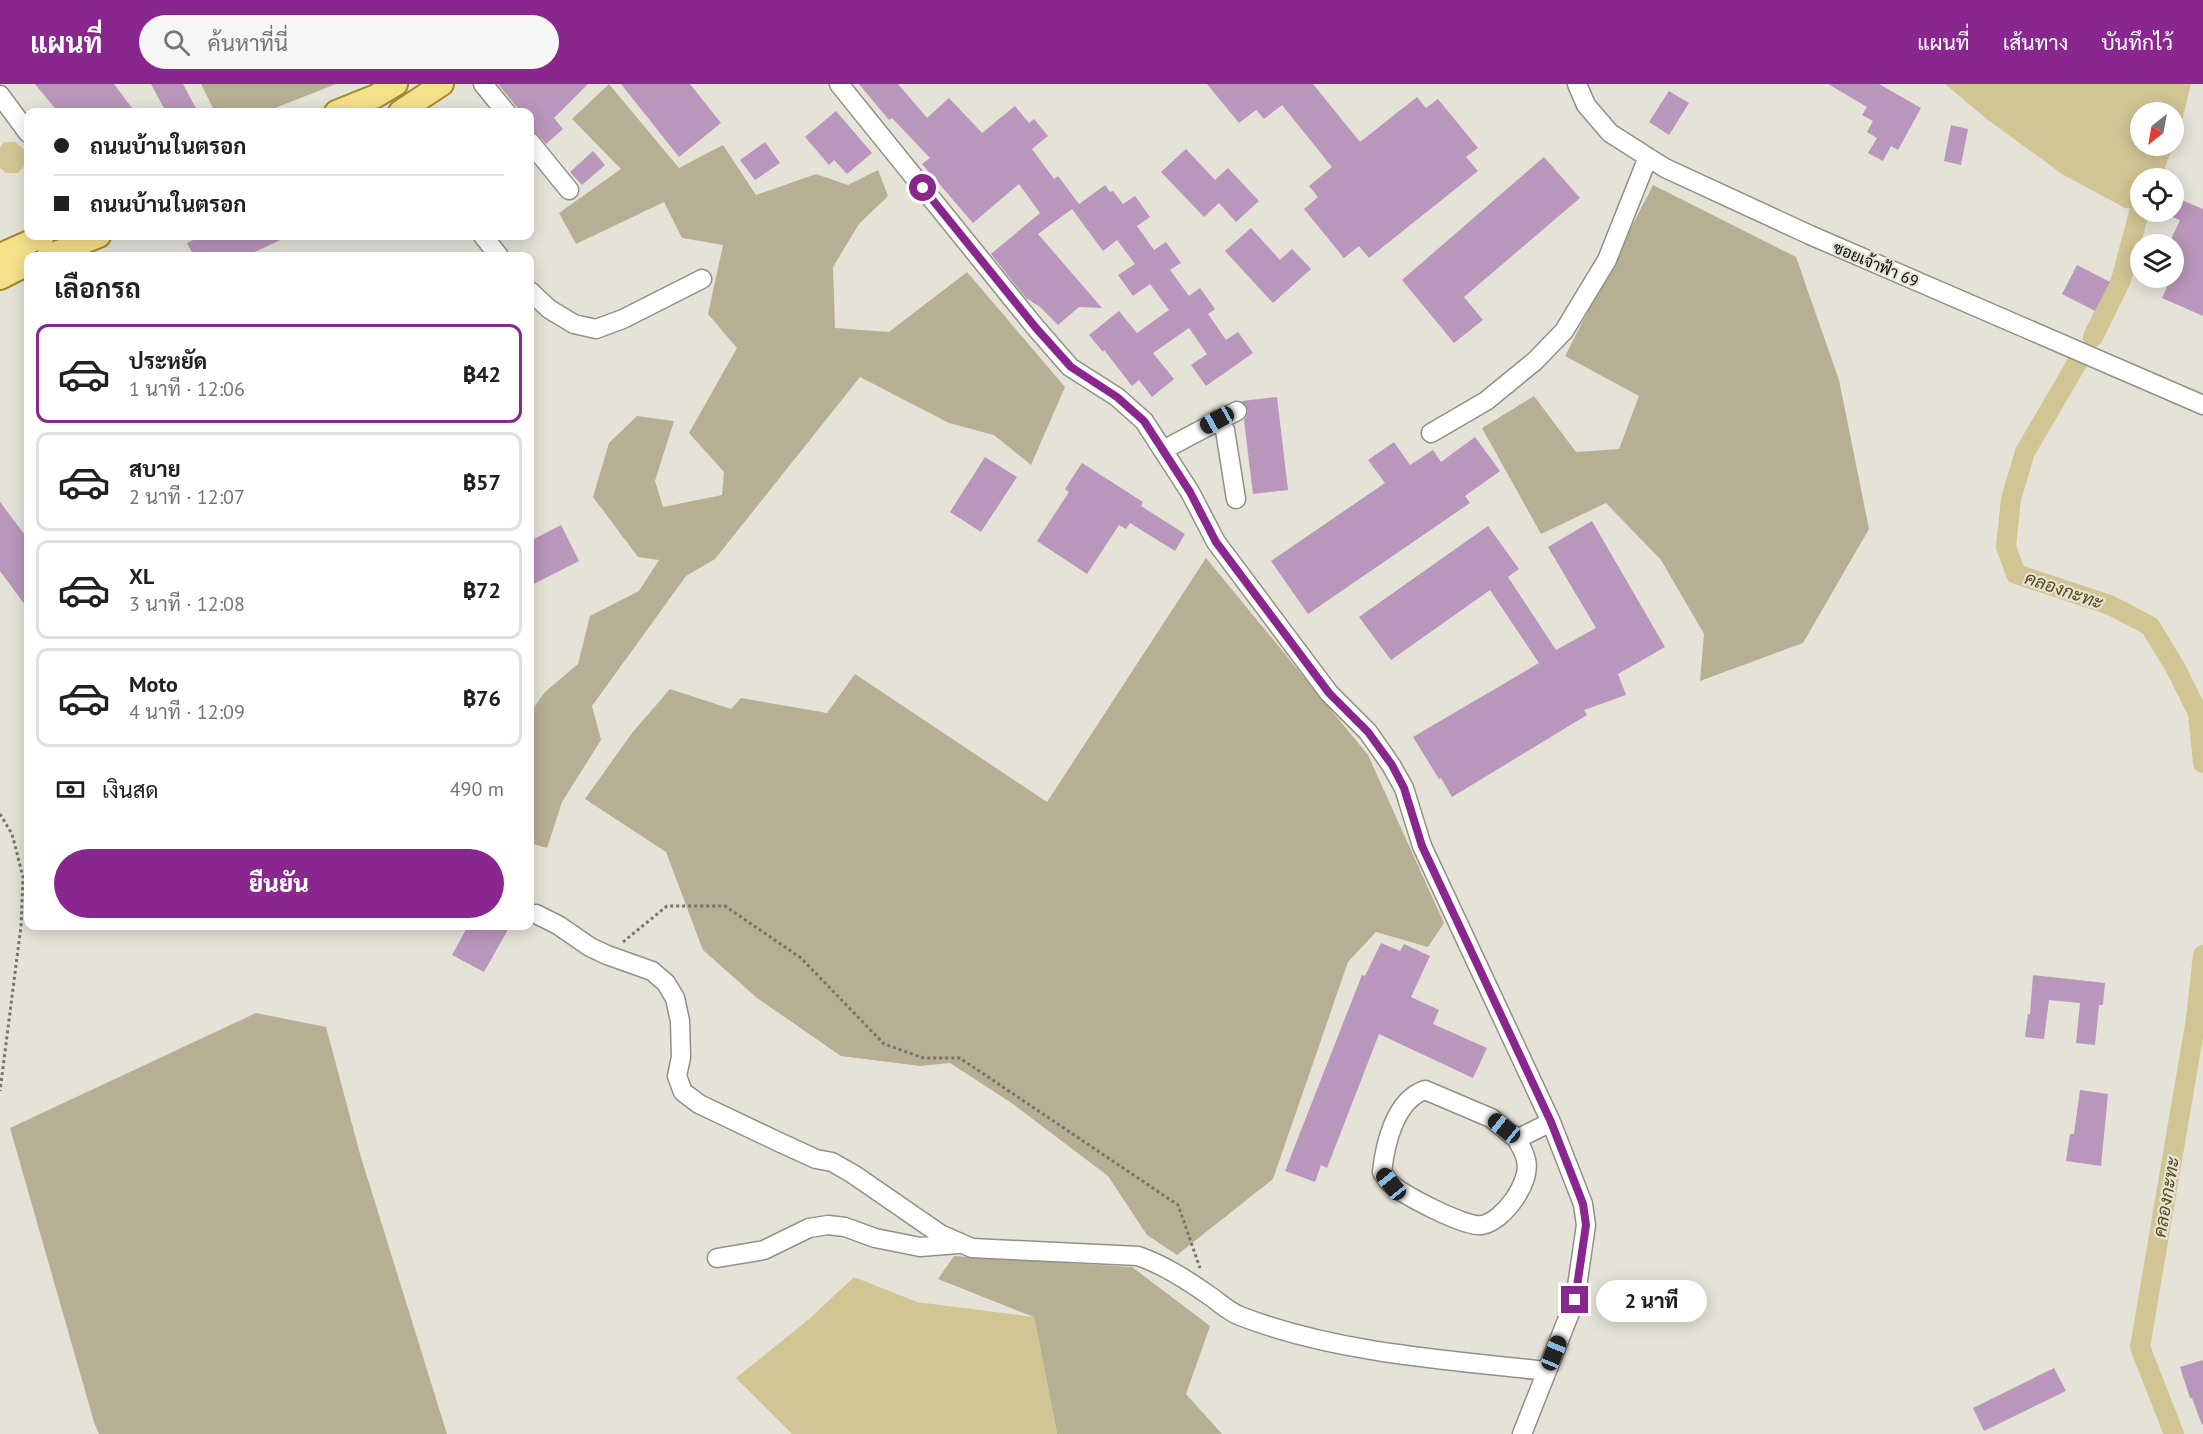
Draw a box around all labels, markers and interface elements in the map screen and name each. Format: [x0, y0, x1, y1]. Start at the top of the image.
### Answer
search box [139, 15, 559, 69]
text: แผนที่ [30, 24, 103, 61]
icon: search [160, 26, 193, 59]
text: ค้นหาที่นี่ [208, 29, 288, 57]
text: แผนที่ [1917, 29, 1970, 56]
text: เส้นทาง [2003, 29, 2068, 56]
text: บันทึกไว้ [2101, 29, 2173, 56]
north arrow [2130, 102, 2184, 156]
map controls [2130, 102, 2184, 288]
text: ถนนบ้านในตรอก [90, 132, 246, 160]
button: locate [2130, 168, 2184, 222]
route start [909, 174, 936, 201]
text: ถนนบ้านในตรอก [90, 190, 246, 218]
button: layers [2130, 234, 2184, 288]
street label: ซอยเจ้าฟ้า 69 [1830, 237, 1922, 291]
text: เลือกรถ [54, 271, 141, 305]
icon: car [57, 347, 111, 401]
text: ประหยัด [129, 347, 207, 375]
text: ฿42 [463, 360, 501, 388]
text: 1 นาที · 12:06 [129, 376, 245, 402]
car [1197, 403, 1237, 437]
icon: car [57, 455, 111, 509]
text: สบาย [129, 455, 181, 483]
text: ฿57 [463, 468, 501, 496]
text: 2 นาที · 12:07 [129, 484, 245, 510]
text: XL [129, 562, 154, 590]
icon: car [57, 563, 111, 617]
water label: คลองกะทะ [2022, 566, 2107, 614]
text: ฿72 [463, 576, 501, 604]
text: 3 นาที · 12:08 [129, 591, 245, 617]
text: Moto [129, 670, 178, 698]
icon: car [57, 671, 111, 725]
text: ฿76 [463, 684, 501, 712]
text: 4 นาที · 12:09 [129, 699, 245, 725]
icon: cash [54, 773, 87, 806]
text: เงินสด [102, 776, 159, 804]
text: 490 m [450, 776, 504, 802]
button: ยืนยัน [54, 849, 504, 918]
car [1484, 1110, 1524, 1146]
water label: คลองกะทะ [2148, 1155, 2184, 1239]
car [1373, 1164, 1409, 1204]
callout: 2 นาที [1596, 1279, 1707, 1321]
route end [1561, 1286, 1588, 1313]
text: 2 นาที [1625, 1288, 1678, 1314]
car [1539, 1333, 1569, 1373]

